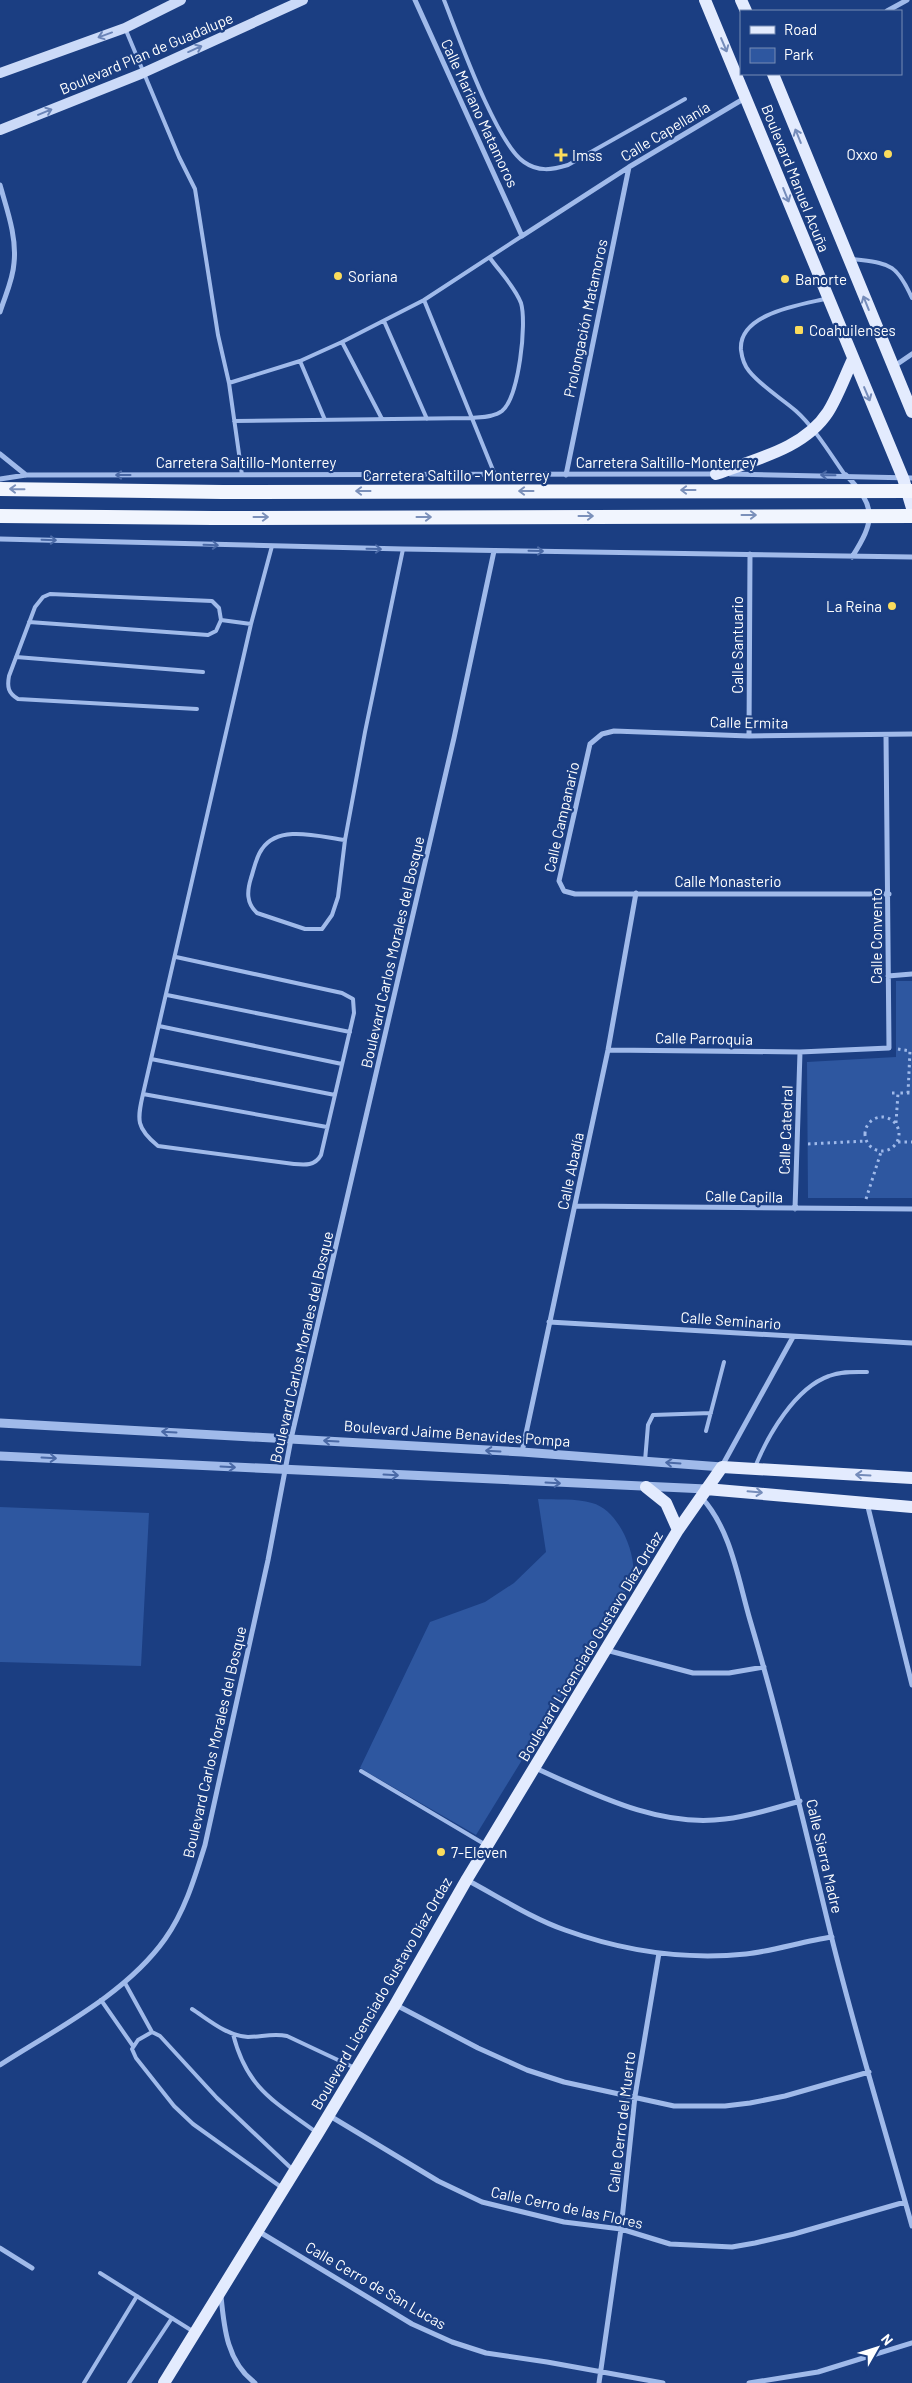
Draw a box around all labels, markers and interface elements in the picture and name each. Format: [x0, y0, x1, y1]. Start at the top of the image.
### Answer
street label: Boulevard Plan de Guadalupe [57, 8, 235, 98]
legend [740, 10, 902, 75]
text: Road [784, 20, 817, 38]
one-way arrow [98, 31, 114, 40]
street label: Calle Mariano Matamoros [438, 36, 522, 190]
one-way arrow [719, 37, 729, 52]
one-way arrow [187, 44, 202, 54]
text: Park [784, 45, 814, 63]
street label: Calle Capellanía [617, 97, 713, 165]
street label: Boulevard Manuel Acuña [758, 102, 834, 254]
one-way arrow [37, 107, 52, 117]
one-way arrow [793, 129, 803, 144]
place label: Oxxo [846, 145, 878, 163]
place label: Imss [572, 146, 603, 164]
marker: Imss [554, 148, 568, 162]
marker: Oxxo [882, 148, 894, 160]
one-way arrow [782, 187, 791, 202]
street label: Prolongación Matamoros [559, 237, 611, 399]
place label: Soriana [348, 267, 398, 285]
marker: Soriana [332, 270, 344, 282]
place label: Banorte [795, 270, 847, 288]
marker: Banorte [779, 273, 791, 285]
one-way arrow [861, 296, 870, 311]
place label: Coahuilenses [809, 321, 896, 339]
marker: Coahuilenses [793, 324, 805, 336]
one-way arrow [863, 386, 873, 401]
street label: Carretera Saltillo-Monterrey [156, 453, 336, 471]
street label: Carretera Saltillo-Monterrey [576, 453, 756, 471]
street label: Carretera Saltillo - Monterrey [363, 466, 549, 484]
one-way arrow [116, 470, 132, 480]
one-way arrow [821, 470, 837, 480]
one-way arrow [9, 484, 25, 494]
one-way arrow [681, 485, 697, 495]
one-way arrow [356, 486, 372, 496]
one-way arrow [518, 486, 534, 496]
one-way arrow [740, 510, 757, 520]
one-way arrow [578, 511, 594, 521]
one-way arrow [253, 512, 269, 522]
one-way arrow [416, 512, 432, 522]
one-way arrow [40, 536, 56, 545]
one-way arrow [202, 540, 219, 550]
one-way arrow [365, 544, 381, 553]
one-way arrow [528, 546, 544, 556]
street label: Calle Santuario [728, 596, 746, 694]
place label: La Reina [826, 597, 882, 615]
marker: La Reina [886, 600, 898, 612]
street label: Calle Ermita [710, 712, 788, 732]
street label: Calle Campanario [540, 760, 582, 874]
street label: Boulevard Carlos Morales del Bosque [357, 834, 427, 1070]
street label: Calle Monasterio [674, 872, 782, 890]
street label: Calle Convento [867, 888, 885, 984]
street label: Calle Parroquia [655, 1028, 753, 1048]
street label: Calle Catedral [774, 1085, 796, 1175]
street label: Calle Abadía [553, 1131, 587, 1211]
street label: Calle Capilla [705, 1186, 783, 1206]
street label: Boulevard Carlos Morales del Bosque [266, 1229, 336, 1465]
street label: Calle Seminario [680, 1308, 782, 1332]
street label: Boulevard Jaime Benavides Pompa [343, 1416, 571, 1450]
one-way arrow [161, 1428, 177, 1437]
one-way arrow [323, 1436, 339, 1446]
one-way arrow [486, 1446, 502, 1455]
one-way arrow [40, 1454, 56, 1463]
one-way arrow [665, 1459, 681, 1468]
one-way arrow [220, 1463, 236, 1472]
one-way arrow [382, 1470, 399, 1480]
one-way arrow [856, 1471, 872, 1480]
one-way arrow [545, 1478, 561, 1487]
one-way arrow [746, 1487, 762, 1497]
street label: Boulevard Licenciado Gustavo Díaz Ordaz [514, 1527, 666, 1764]
street label: Boulevard Carlos Morales del Bosque [179, 1624, 249, 1860]
street label: Calle Sierra Madre [803, 1797, 847, 1915]
place label: 7-Eleven [451, 1843, 507, 1861]
marker: 7-Eleven [435, 1846, 447, 1858]
street label: Boulevard Licenciado Gustavo Díaz Ordaz [307, 1873, 455, 2112]
street label: Calle Cerro del Muerto [603, 2050, 639, 2194]
street label: Calle Cerro de las Flores [489, 2182, 645, 2232]
street label: Calle Cerro de San Lucas [302, 2237, 450, 2333]
north arrow [852, 2323, 902, 2373]
text: N [878, 2331, 897, 2348]

